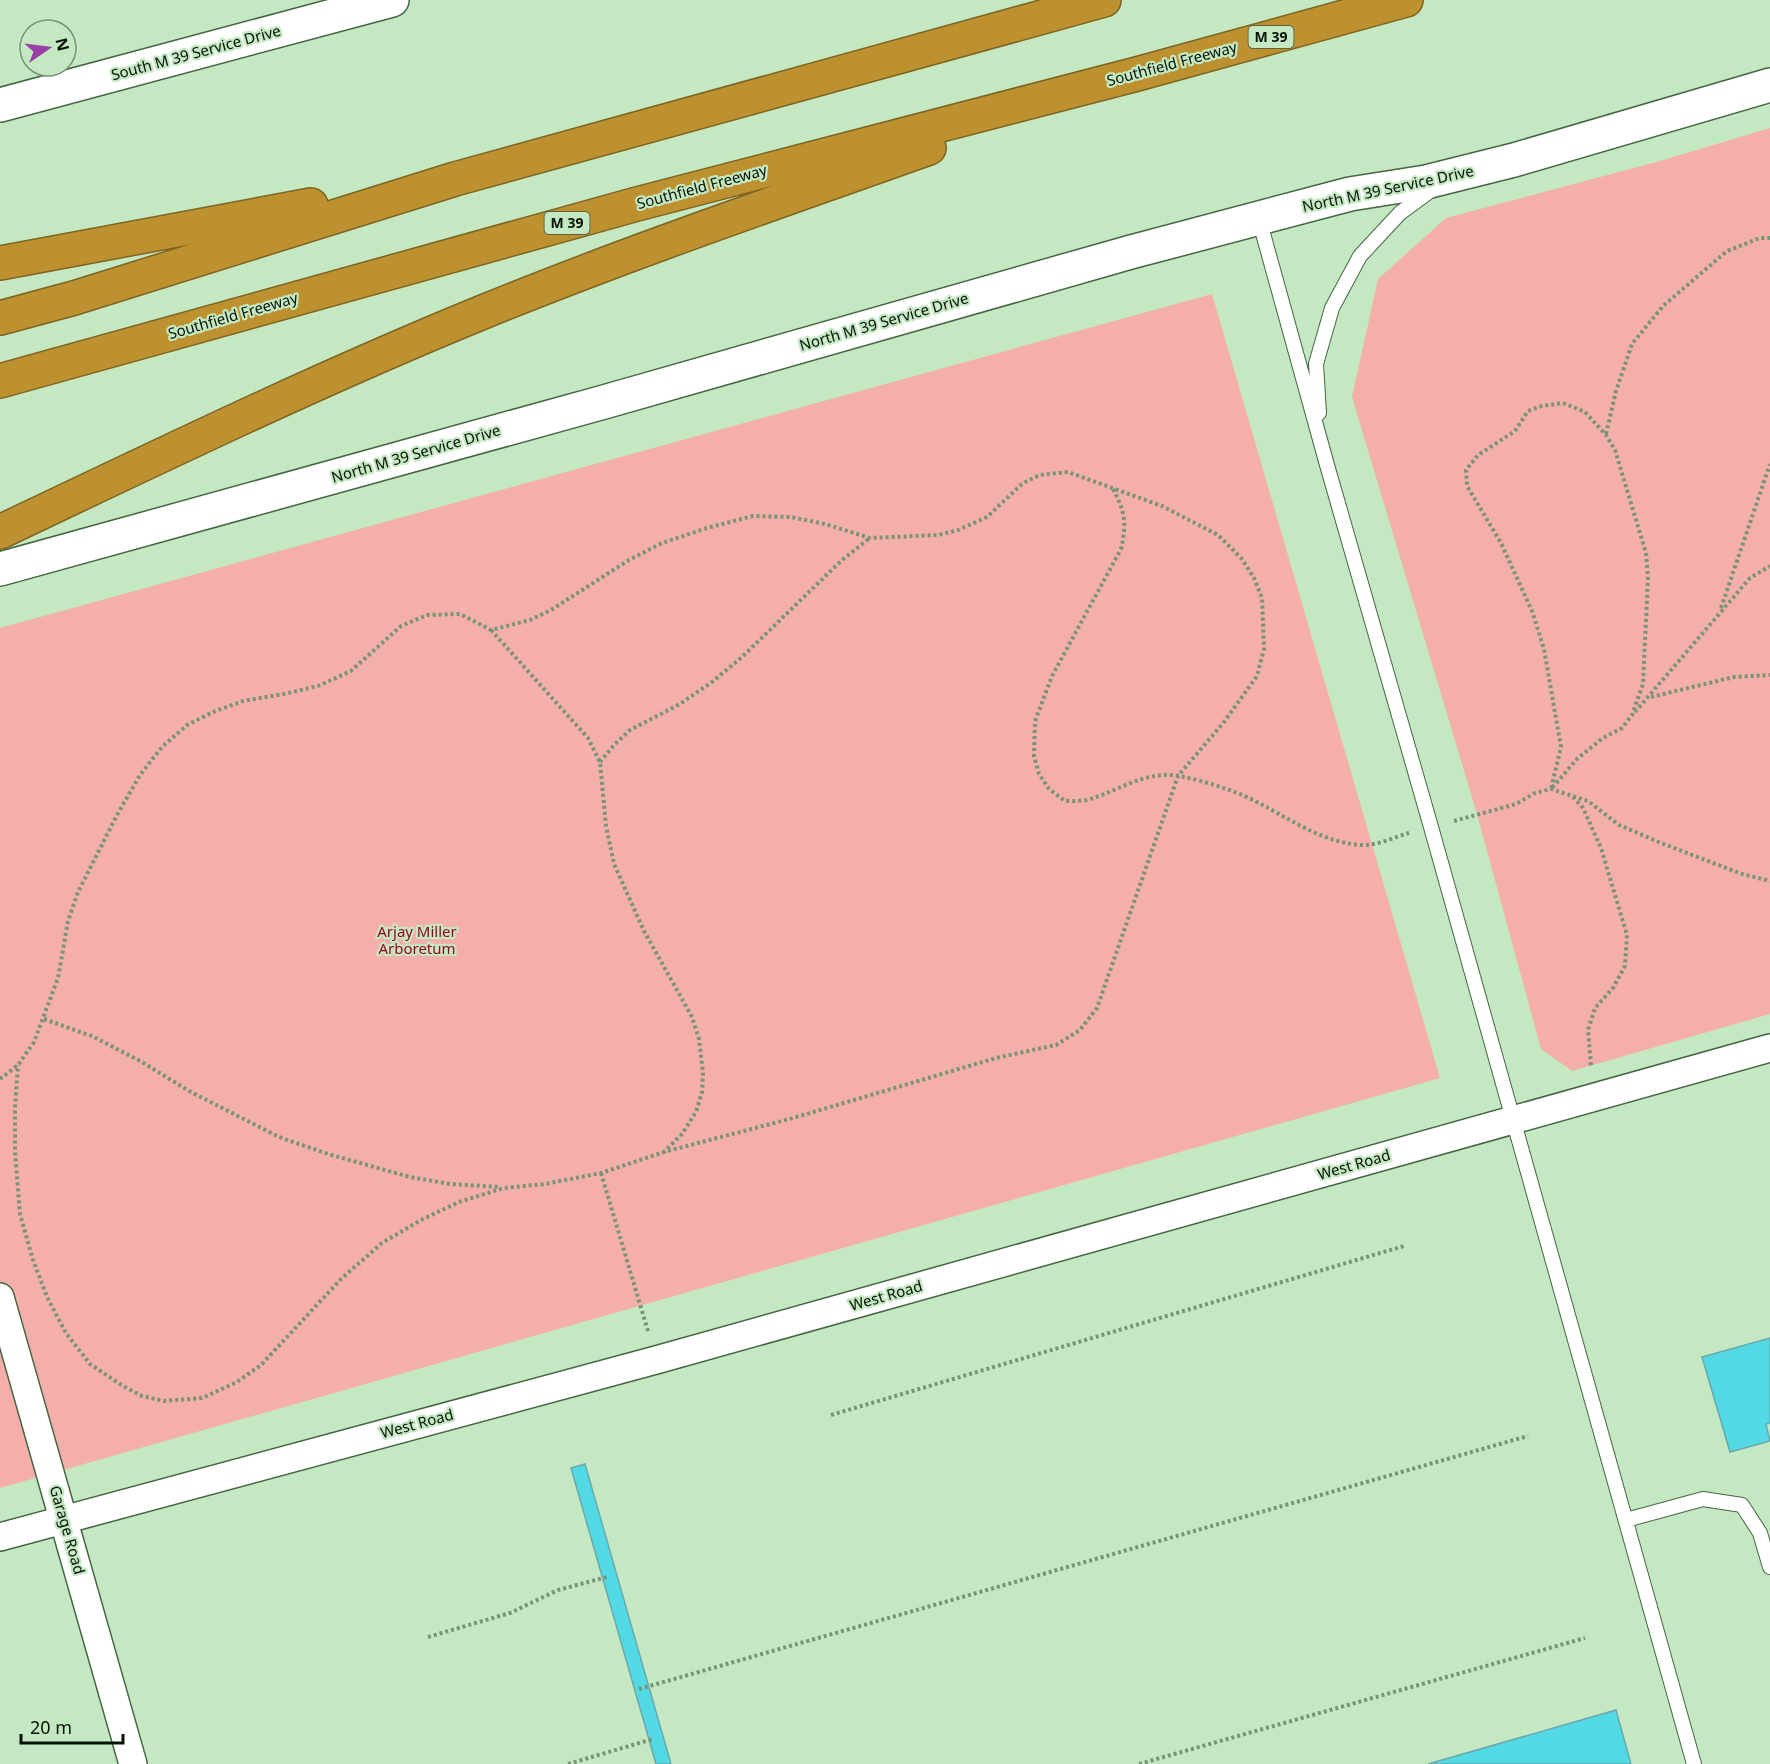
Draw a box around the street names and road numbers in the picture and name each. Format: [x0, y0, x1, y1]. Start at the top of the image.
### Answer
street label: South M 39 Service Drive [109, 20, 283, 84]
road number: M 39 [1248, 26, 1294, 48]
street label: Southfield Freeway [1104, 36, 1239, 90]
street label: Southfield Freeway [634, 159, 769, 213]
street label: North M 39 Service Drive [1300, 160, 1475, 216]
road number: M 39 [544, 212, 590, 234]
street label: Southfield Freeway [166, 287, 300, 343]
street label: North M 39 Service Drive [797, 287, 971, 355]
street label: North M 39 Service Drive [329, 419, 503, 487]
street label: West Road [1315, 1144, 1392, 1184]
street label: West Road [847, 1275, 924, 1315]
street label: West Road [378, 1404, 455, 1442]
street label: Garage Road [46, 1483, 90, 1576]

